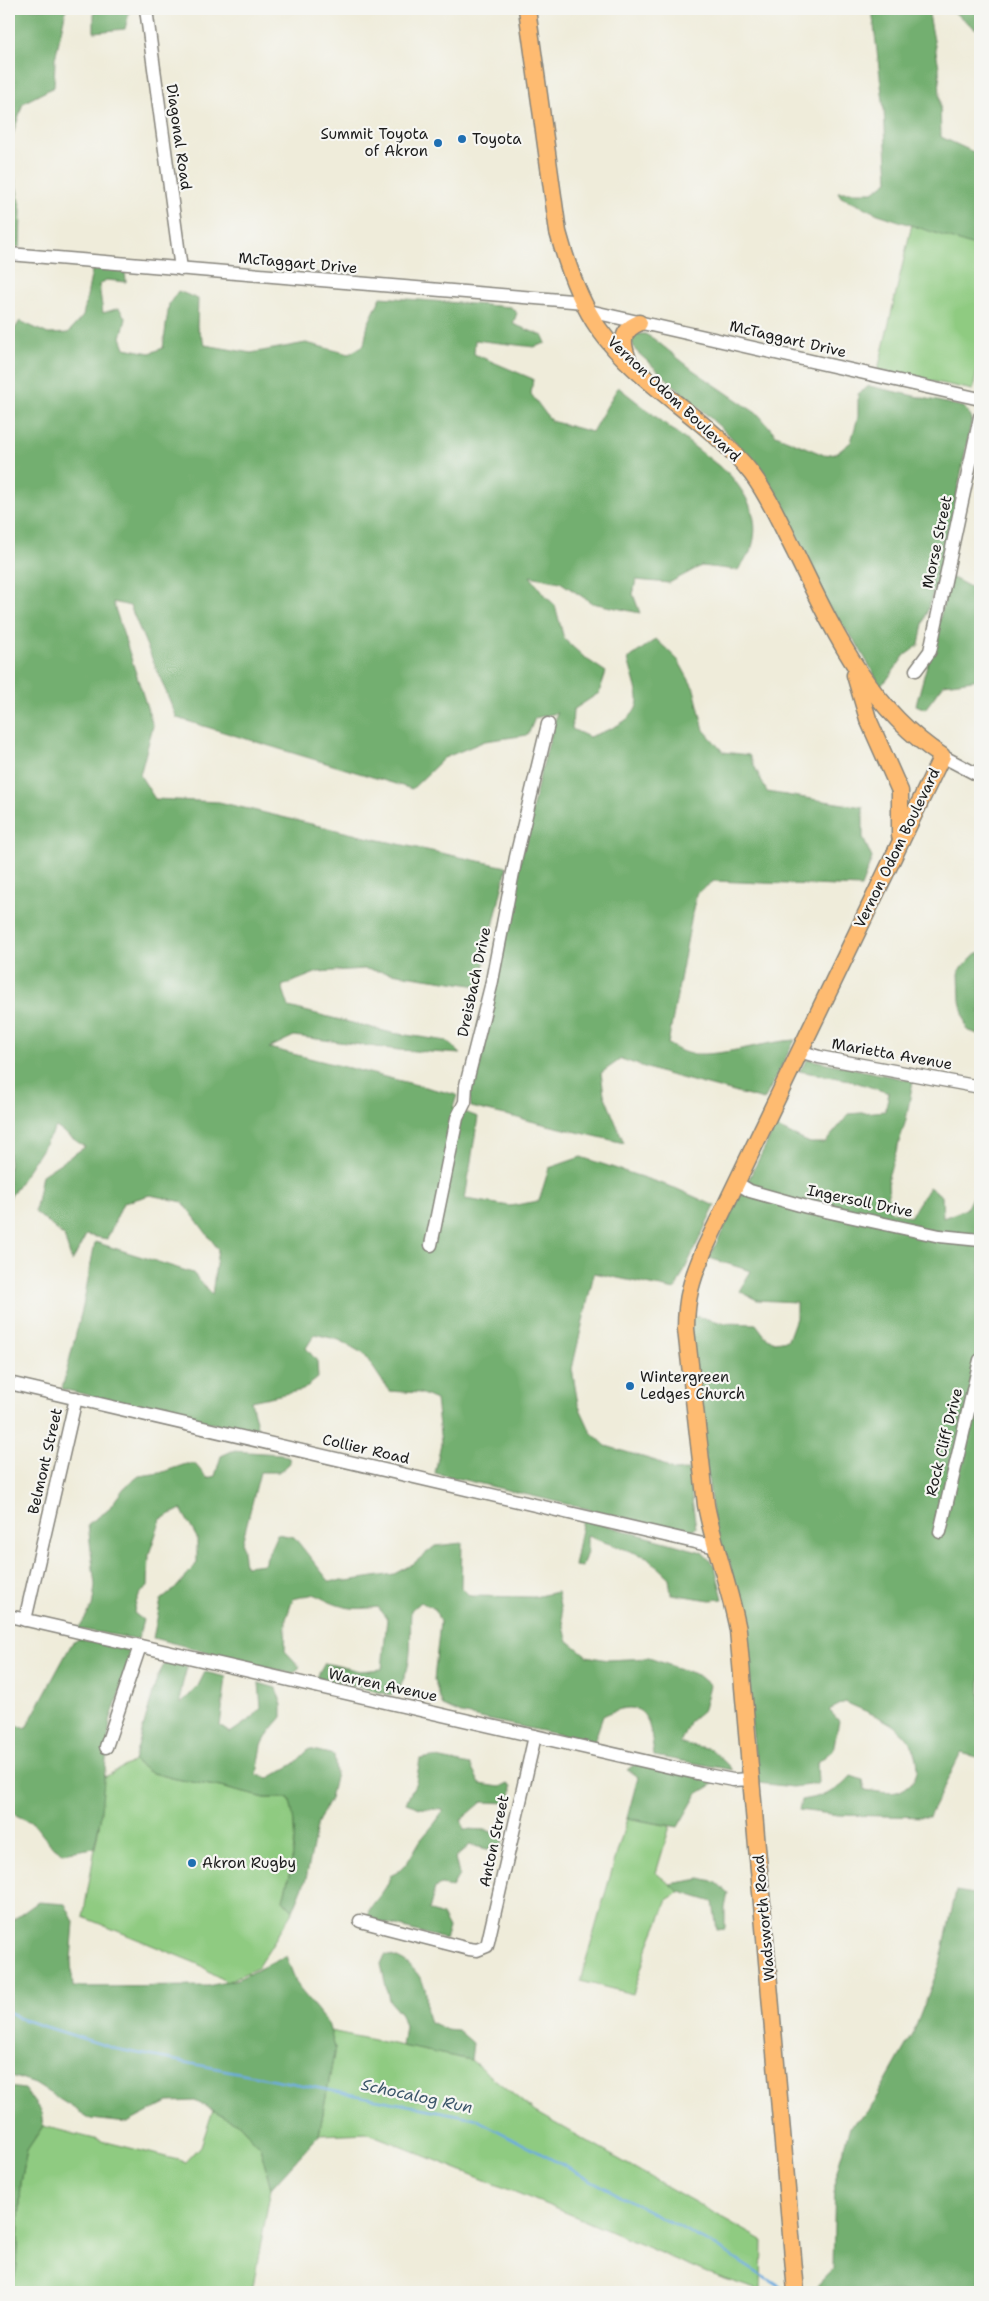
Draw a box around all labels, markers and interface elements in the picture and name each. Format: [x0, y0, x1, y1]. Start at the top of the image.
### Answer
street label: Diagonal Road [162, 83, 196, 192]
place label: Summit Toyota of Akron [320, 124, 429, 161]
place label: Toyota [472, 129, 522, 149]
marker: Toyota [456, 133, 468, 145]
marker: Summit Toyota of Akron [432, 137, 444, 149]
street label: McTaggart Drive [238, 248, 358, 278]
street label: McTaggart Drive [728, 316, 848, 362]
street label: Vernon Odom Boulevard [603, 332, 745, 466]
street label: Morse Street [917, 494, 957, 590]
street label: Vernon Odom Boulevard [850, 764, 945, 931]
street label: Dreisbach Drive [453, 925, 495, 1039]
street label: Marietta Avenue [830, 1034, 954, 1074]
street label: Ingersoll Drive [805, 1180, 915, 1222]
place label: Wintergreen Ledges Church [640, 1367, 745, 1404]
marker: Wintergreen Ledges Church [624, 1380, 636, 1392]
street label: Rock Cliff Drive [921, 1386, 967, 1498]
street label: Belmont Street [23, 1406, 67, 1516]
street label: Collier Road [320, 1429, 412, 1469]
street label: Warren Avenue [326, 1664, 440, 1706]
street label: Anton Street [475, 1793, 513, 1889]
place label: Akron Rugby [202, 1853, 296, 1873]
street label: Wadsworth Road [748, 1854, 779, 1982]
marker: Akron Rugby [186, 1857, 198, 1869]
water label: Schocalog Run [359, 2074, 475, 2118]

